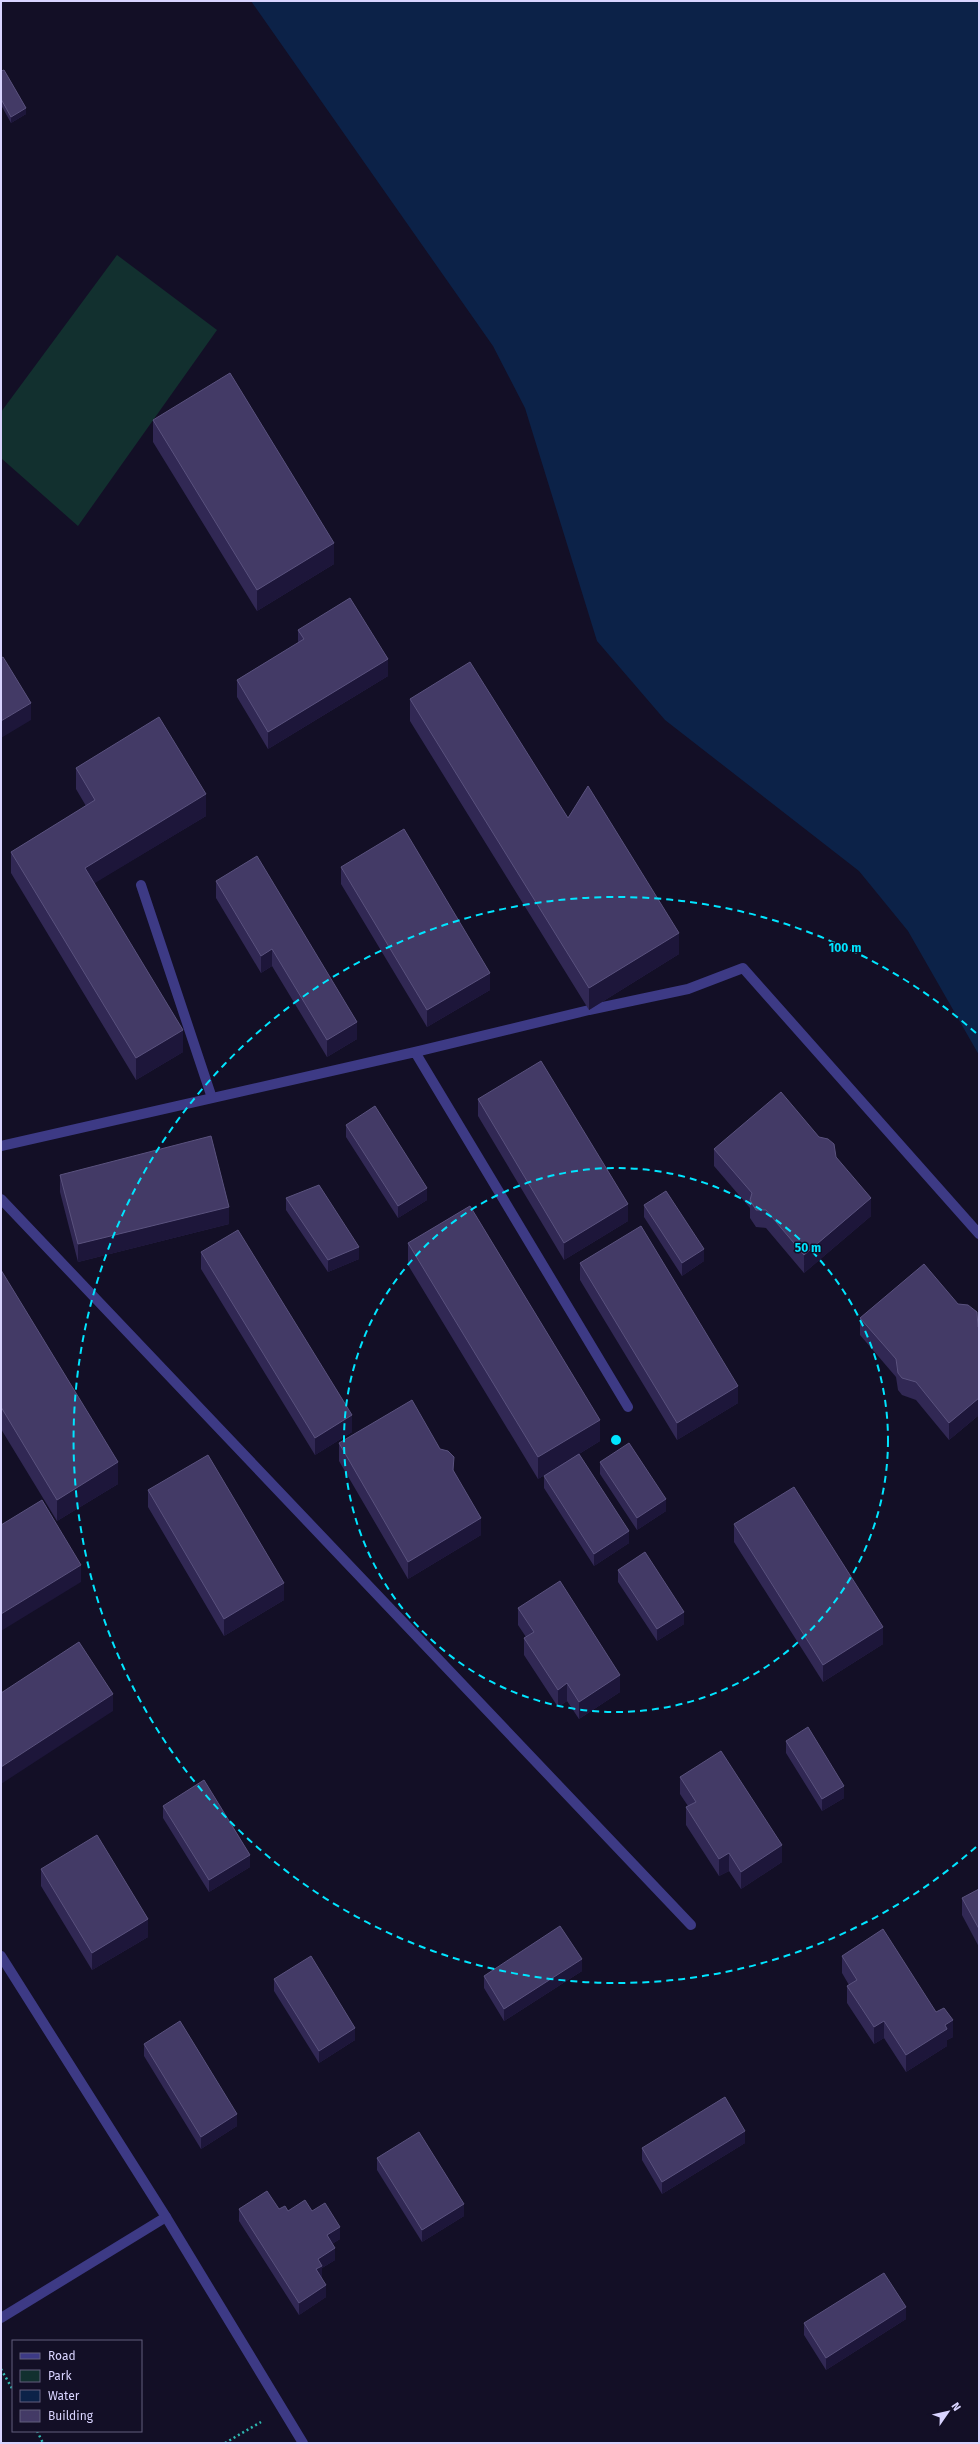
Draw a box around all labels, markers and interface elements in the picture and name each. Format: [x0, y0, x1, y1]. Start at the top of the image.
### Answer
text: 100 m [829, 941, 861, 955]
text: 50 m [795, 1241, 821, 1255]
centre of rings [609, 1433, 623, 1447]
legend [12, 2340, 142, 2432]
text: Road [48, 2349, 76, 2363]
text: Park [48, 2369, 72, 2383]
text: Water [48, 2389, 80, 2403]
north arrow [928, 2392, 968, 2432]
text: N [948, 2400, 963, 2413]
text: Building [48, 2409, 94, 2423]

